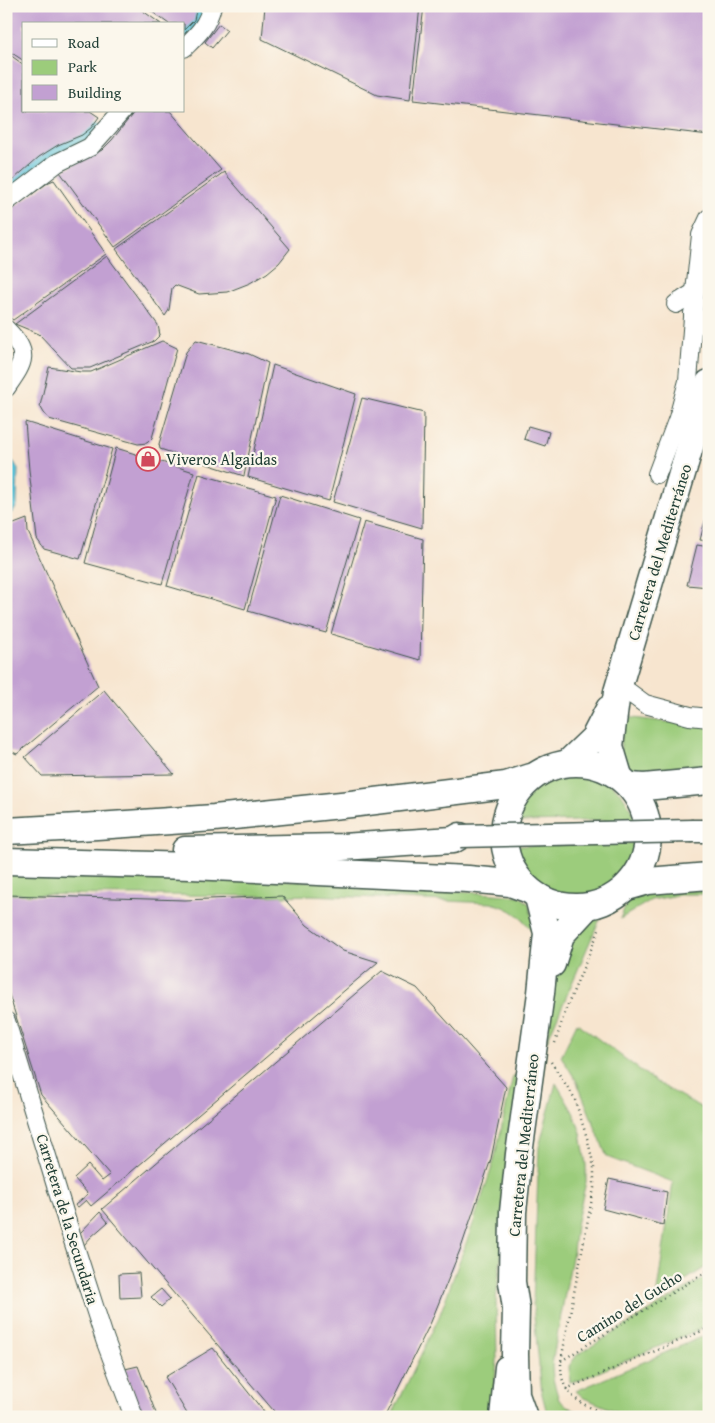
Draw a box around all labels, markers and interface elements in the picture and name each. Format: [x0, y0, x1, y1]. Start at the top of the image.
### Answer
legend [22, 22, 185, 112]
text: Road [68, 32, 99, 53]
text: Park [68, 56, 97, 77]
text: Building [68, 82, 122, 103]
shop icon: Viveros Algaidas [135, 446, 161, 472]
place label: Viveros Algaidas [166, 447, 277, 471]
street label: Carretera del Mediterráneo [621, 461, 697, 643]
street label: Carretera del Mediterráneo [501, 1052, 545, 1238]
street label: Carretera de la Secundaria [31, 1131, 106, 1308]
street label: Camino del Gucho [571, 1264, 687, 1348]

